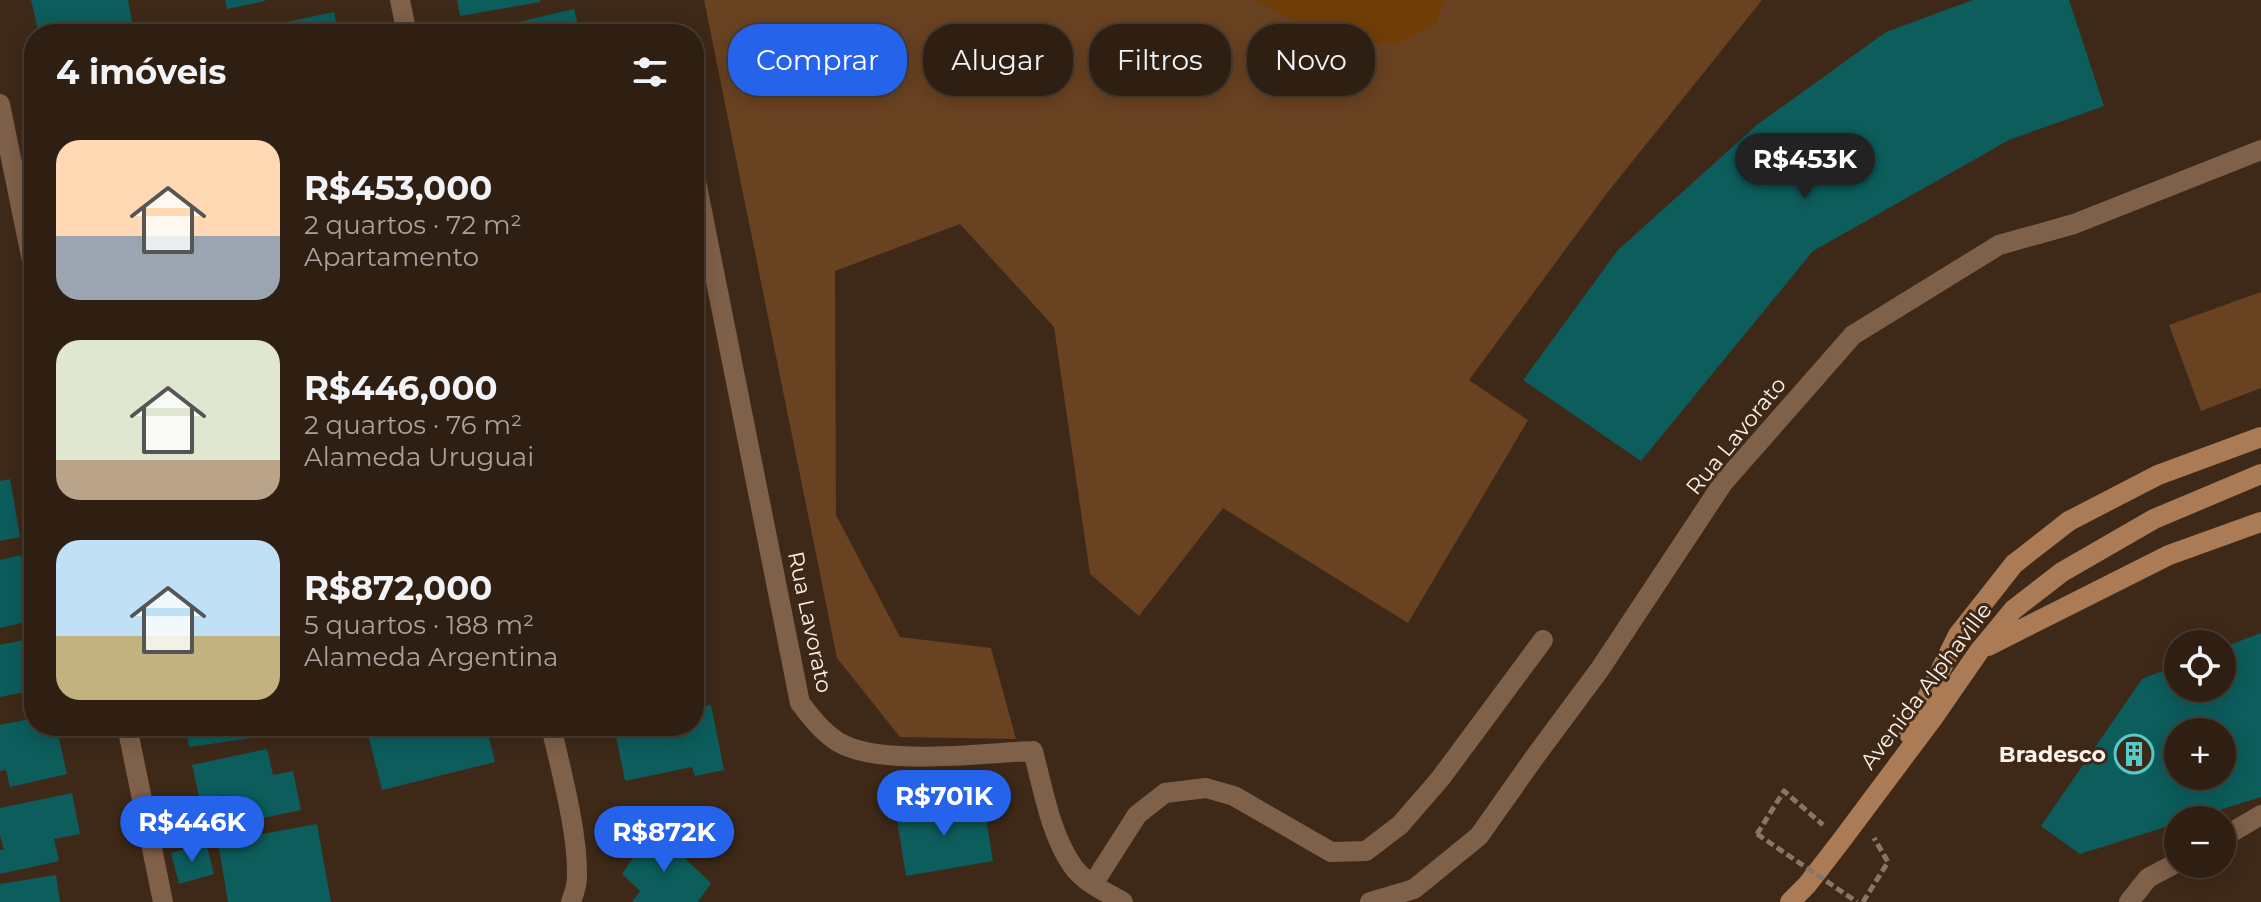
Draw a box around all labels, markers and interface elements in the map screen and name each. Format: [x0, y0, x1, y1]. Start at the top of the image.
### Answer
chip: Comprar [728, 24, 907, 96]
chip: Alugar [923, 24, 1073, 96]
chip: Filtros [1089, 24, 1231, 96]
chip: Novo [1247, 24, 1375, 96]
icon: filters [628, 50, 672, 94]
text: 4 imóveis [56, 51, 226, 93]
pin: R$453K [1740, 133, 1870, 201]
text: R$453K [1753, 143, 1857, 175]
text: R$453,000 [304, 167, 492, 209]
icon: home [120, 172, 216, 268]
text: 2 quartos · 72 m² [304, 209, 522, 241]
text: Apartamento [304, 241, 479, 273]
text: R$446,000 [304, 367, 498, 409]
icon: home [120, 372, 216, 468]
street label: Rua Lavorato [1680, 372, 1792, 500]
text: 2 quartos · 76 m² [304, 409, 522, 441]
text: Alameda Uruguai [304, 441, 534, 473]
street label: Rua Lavorato [782, 549, 838, 695]
text: R$872,000 [304, 567, 492, 609]
icon: home [120, 572, 216, 668]
street label: Avenida Alphaville [1855, 597, 1997, 775]
text: 5 quartos · 188 m² [304, 609, 534, 641]
map controls [2164, 630, 2236, 878]
button: locate [2164, 630, 2236, 702]
text: Alameda Argentina [304, 641, 558, 673]
button: + [2164, 718, 2236, 790]
building icon: Bradesco [2113, 733, 2155, 775]
place label: Bradesco [1999, 741, 2106, 768]
pin: R$701K [879, 770, 1009, 838]
text: R$701K [895, 780, 993, 812]
pin: R$446K [127, 796, 257, 864]
text: R$446K [138, 806, 246, 838]
pin: R$872K [599, 806, 729, 874]
button: − [2164, 806, 2236, 878]
text: R$872K [612, 816, 716, 848]

